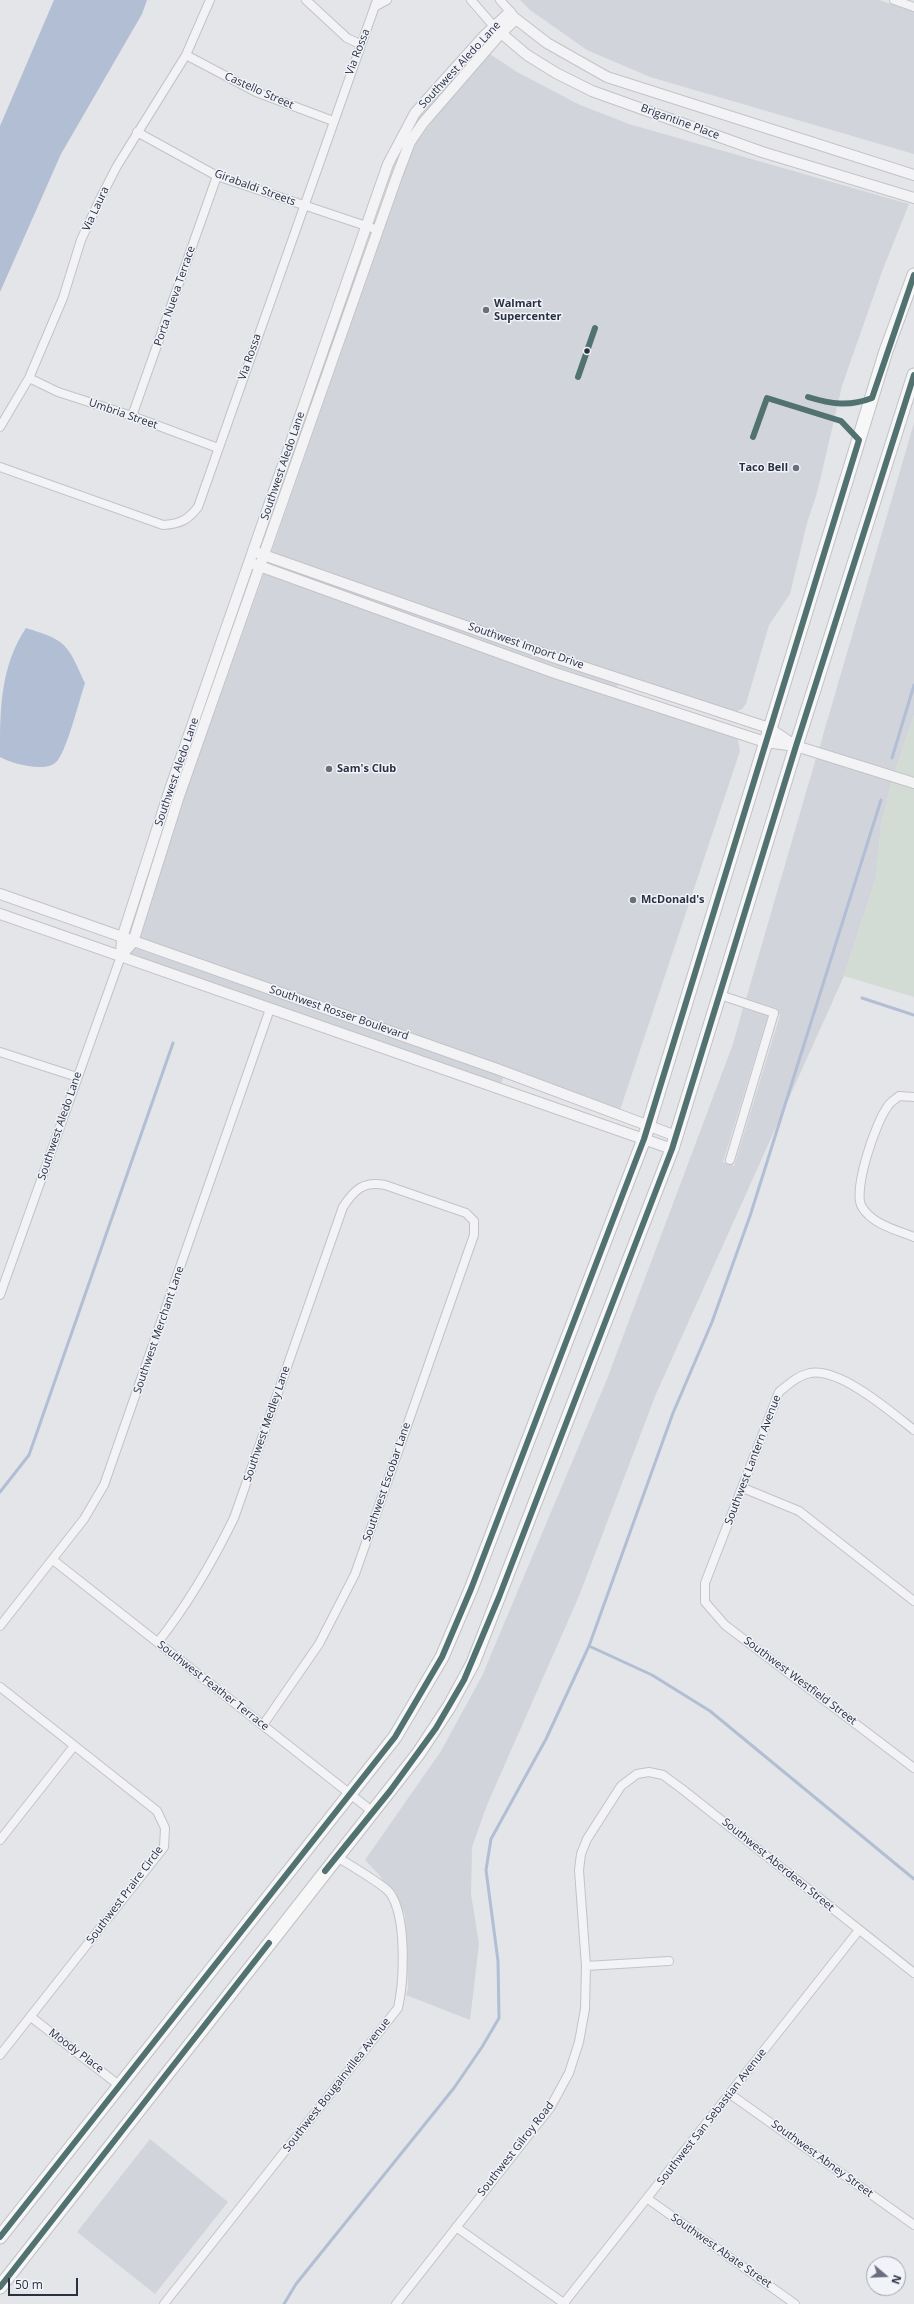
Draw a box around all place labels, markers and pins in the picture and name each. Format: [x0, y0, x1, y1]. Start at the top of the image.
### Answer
place label: Walmart Supercenter [494, 297, 561, 323]
marker: Walmart Supercenter [481, 305, 491, 315]
unlabelled marker [582, 346, 592, 356]
place label: Taco Bell [739, 461, 788, 475]
marker: Taco Bell [791, 463, 801, 473]
place label: Sam's Club [337, 762, 396, 776]
marker: Sam's Club [324, 764, 334, 774]
place label: McDonald's [641, 893, 705, 907]
marker: McDonald's [628, 895, 638, 905]

